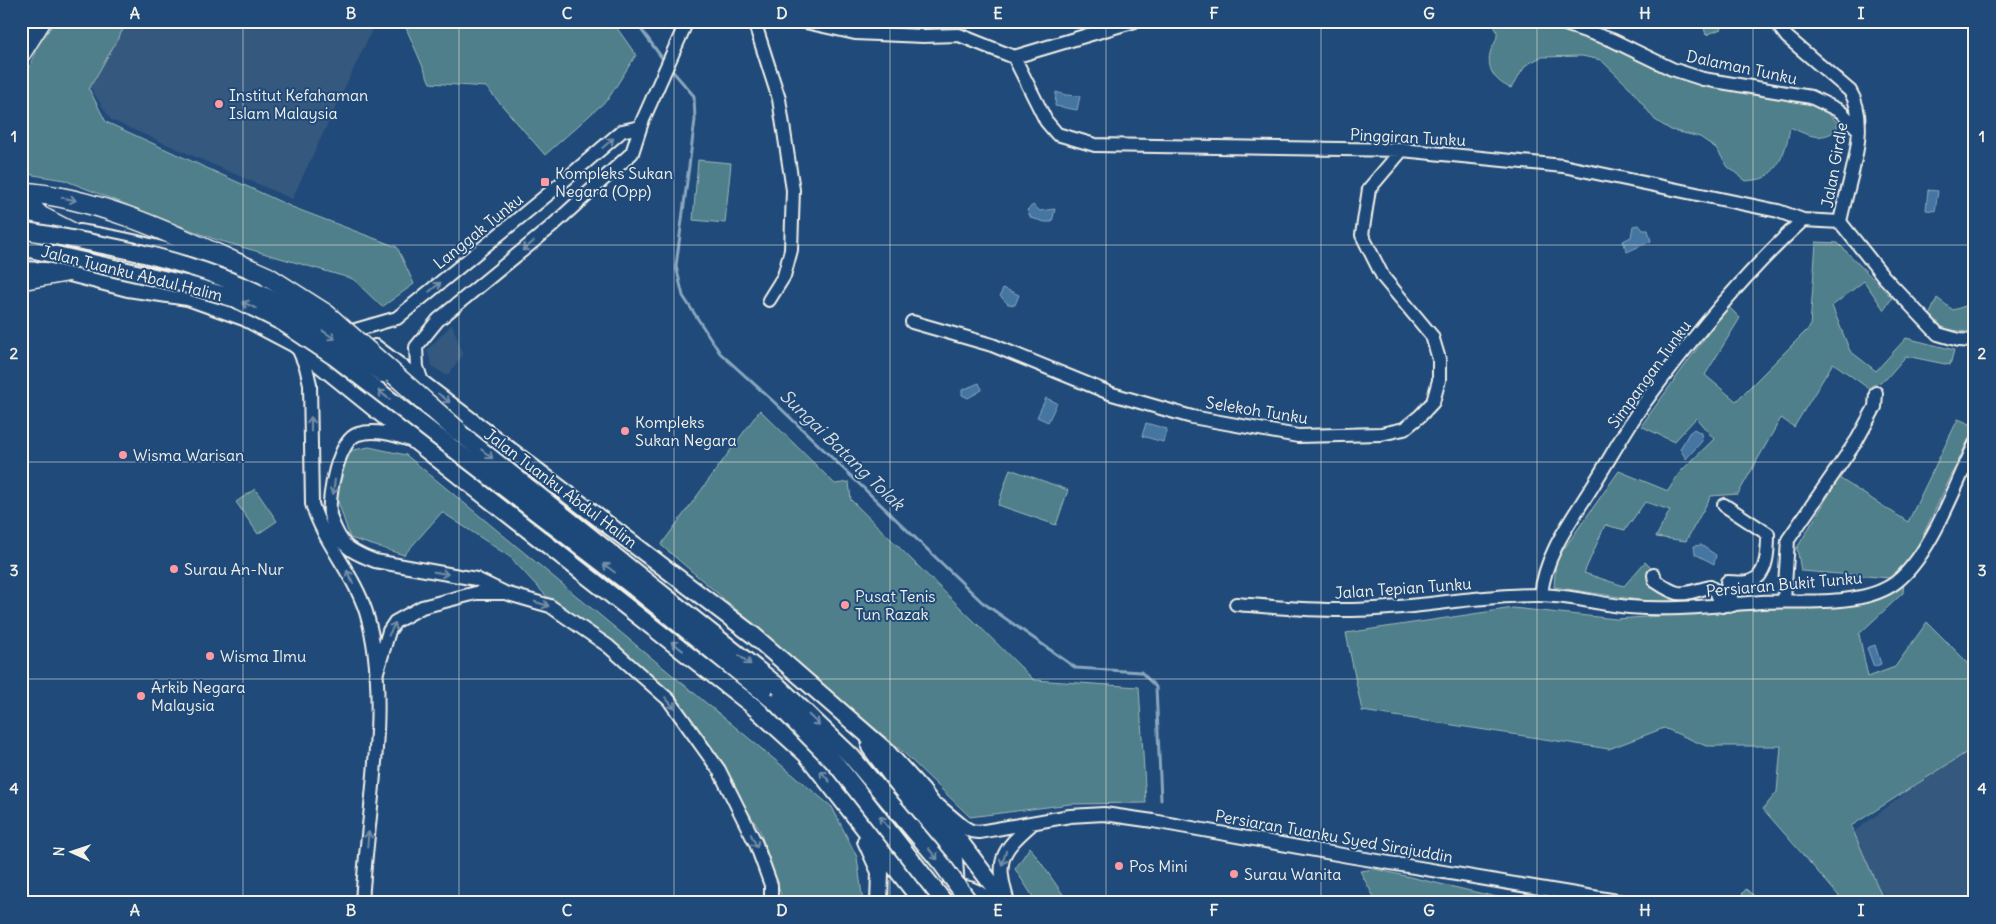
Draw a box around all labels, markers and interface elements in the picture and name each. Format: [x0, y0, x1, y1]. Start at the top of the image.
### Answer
text: A [130, 3, 140, 23]
text: B [346, 3, 357, 23]
text: C [562, 3, 573, 23]
text: D [776, 3, 788, 23]
text: E [993, 3, 1003, 23]
text: F [1209, 3, 1219, 23]
text: G [1423, 3, 1435, 23]
text: H [1639, 3, 1651, 23]
text: I [1858, 3, 1865, 23]
street label: Dalaman Tunku [1685, 45, 1799, 89]
place label: Institut Kefahaman Islam Malaysia [229, 85, 368, 123]
marker: Institut Kefahaman Islam Malaysia [213, 98, 225, 110]
street label: Jalan Girdle [1817, 121, 1851, 209]
street label: Pinggiran Tunku [1350, 124, 1466, 150]
text: 1 [11, 126, 17, 146]
text: 1 [1979, 126, 1985, 146]
one-way arrow [601, 138, 614, 149]
place label: Kompleks Sukan Negara (Opp) [555, 163, 673, 201]
marker: Kompleks Sukan Negara (Opp) [539, 176, 551, 188]
street label: Langgak Tunku [429, 189, 527, 273]
one-way arrow [61, 195, 77, 204]
street label: Jalan Tuanku Abdul Halim [39, 241, 225, 305]
one-way arrow [521, 241, 534, 252]
one-way arrow [428, 281, 441, 292]
one-way arrow [242, 300, 257, 310]
street label: Simpangan Tunku [1603, 316, 1695, 432]
one-way arrow [322, 330, 336, 340]
text: 2 [10, 343, 19, 363]
text: 2 [1978, 343, 1987, 363]
water label: Sungai Batang Tolak [775, 384, 911, 516]
one-way arrow [378, 390, 391, 401]
street label: Selekoh Tunku [1204, 392, 1310, 428]
one-way arrow [437, 393, 450, 404]
place label: Kompleks Sukan Negara [635, 412, 737, 450]
one-way arrow [306, 416, 316, 432]
street label: Jalan Tuanku Abdul Halim [481, 424, 641, 552]
marker: Kompleks Sukan Negara [619, 425, 631, 437]
place label: Wisma Warisan [133, 445, 244, 465]
marker: Wisma Warisan [117, 449, 129, 461]
one-way arrow [480, 449, 493, 460]
one-way arrow [328, 478, 338, 494]
place label: Surau An-Nur [184, 559, 284, 579]
text: 3 [9, 560, 19, 580]
text: 3 [1977, 560, 1987, 580]
one-way arrow [603, 562, 616, 573]
marker: Surau An-Nur [168, 563, 180, 575]
street label: Persiaran Bukit Tunku [1705, 567, 1863, 601]
one-way arrow [432, 569, 448, 579]
one-way arrow [344, 570, 354, 585]
street label: Jalan Tepian Tunku [1334, 573, 1472, 603]
place label: Pusat Tenis Tun Razak [855, 586, 936, 624]
marker: Pusat Tenis Tun Razak [839, 599, 851, 611]
one-way arrow [534, 600, 550, 609]
one-way arrow [387, 623, 397, 637]
one-way arrow [671, 641, 684, 652]
place label: Wisma Ilmu [220, 646, 306, 666]
marker: Wisma Ilmu [204, 650, 216, 662]
one-way arrow [738, 655, 751, 666]
place label: Arkib Negara Malaysia [151, 677, 245, 715]
marker: Arkib Negara Malaysia [135, 690, 147, 702]
one-way arrow [664, 696, 676, 709]
one-way arrow [807, 714, 820, 726]
one-way arrow [819, 770, 830, 783]
text: 4 [9, 778, 19, 798]
text: 4 [1977, 778, 1987, 798]
street label: Persiaran Tuanku Syed Sirajuddin [1213, 805, 1455, 867]
one-way arrow [878, 816, 889, 829]
north arrow [48, 826, 98, 876]
one-way arrow [363, 831, 372, 847]
one-way arrow [750, 833, 760, 848]
text: N [50, 846, 68, 857]
one-way arrow [928, 847, 939, 860]
one-way arrow [999, 849, 1008, 865]
place label: Pos Mini [1129, 856, 1188, 876]
marker: Pos Mini [1113, 860, 1125, 872]
place label: Surau Wanita [1244, 864, 1341, 884]
marker: Surau Wanita [1228, 868, 1240, 880]
text: A [130, 900, 140, 920]
text: B [346, 900, 357, 920]
text: C [562, 900, 573, 920]
text: D [776, 900, 788, 920]
text: E [993, 900, 1003, 920]
text: F [1209, 900, 1219, 920]
text: G [1423, 900, 1435, 920]
text: H [1639, 900, 1651, 920]
text: I [1858, 900, 1865, 920]

